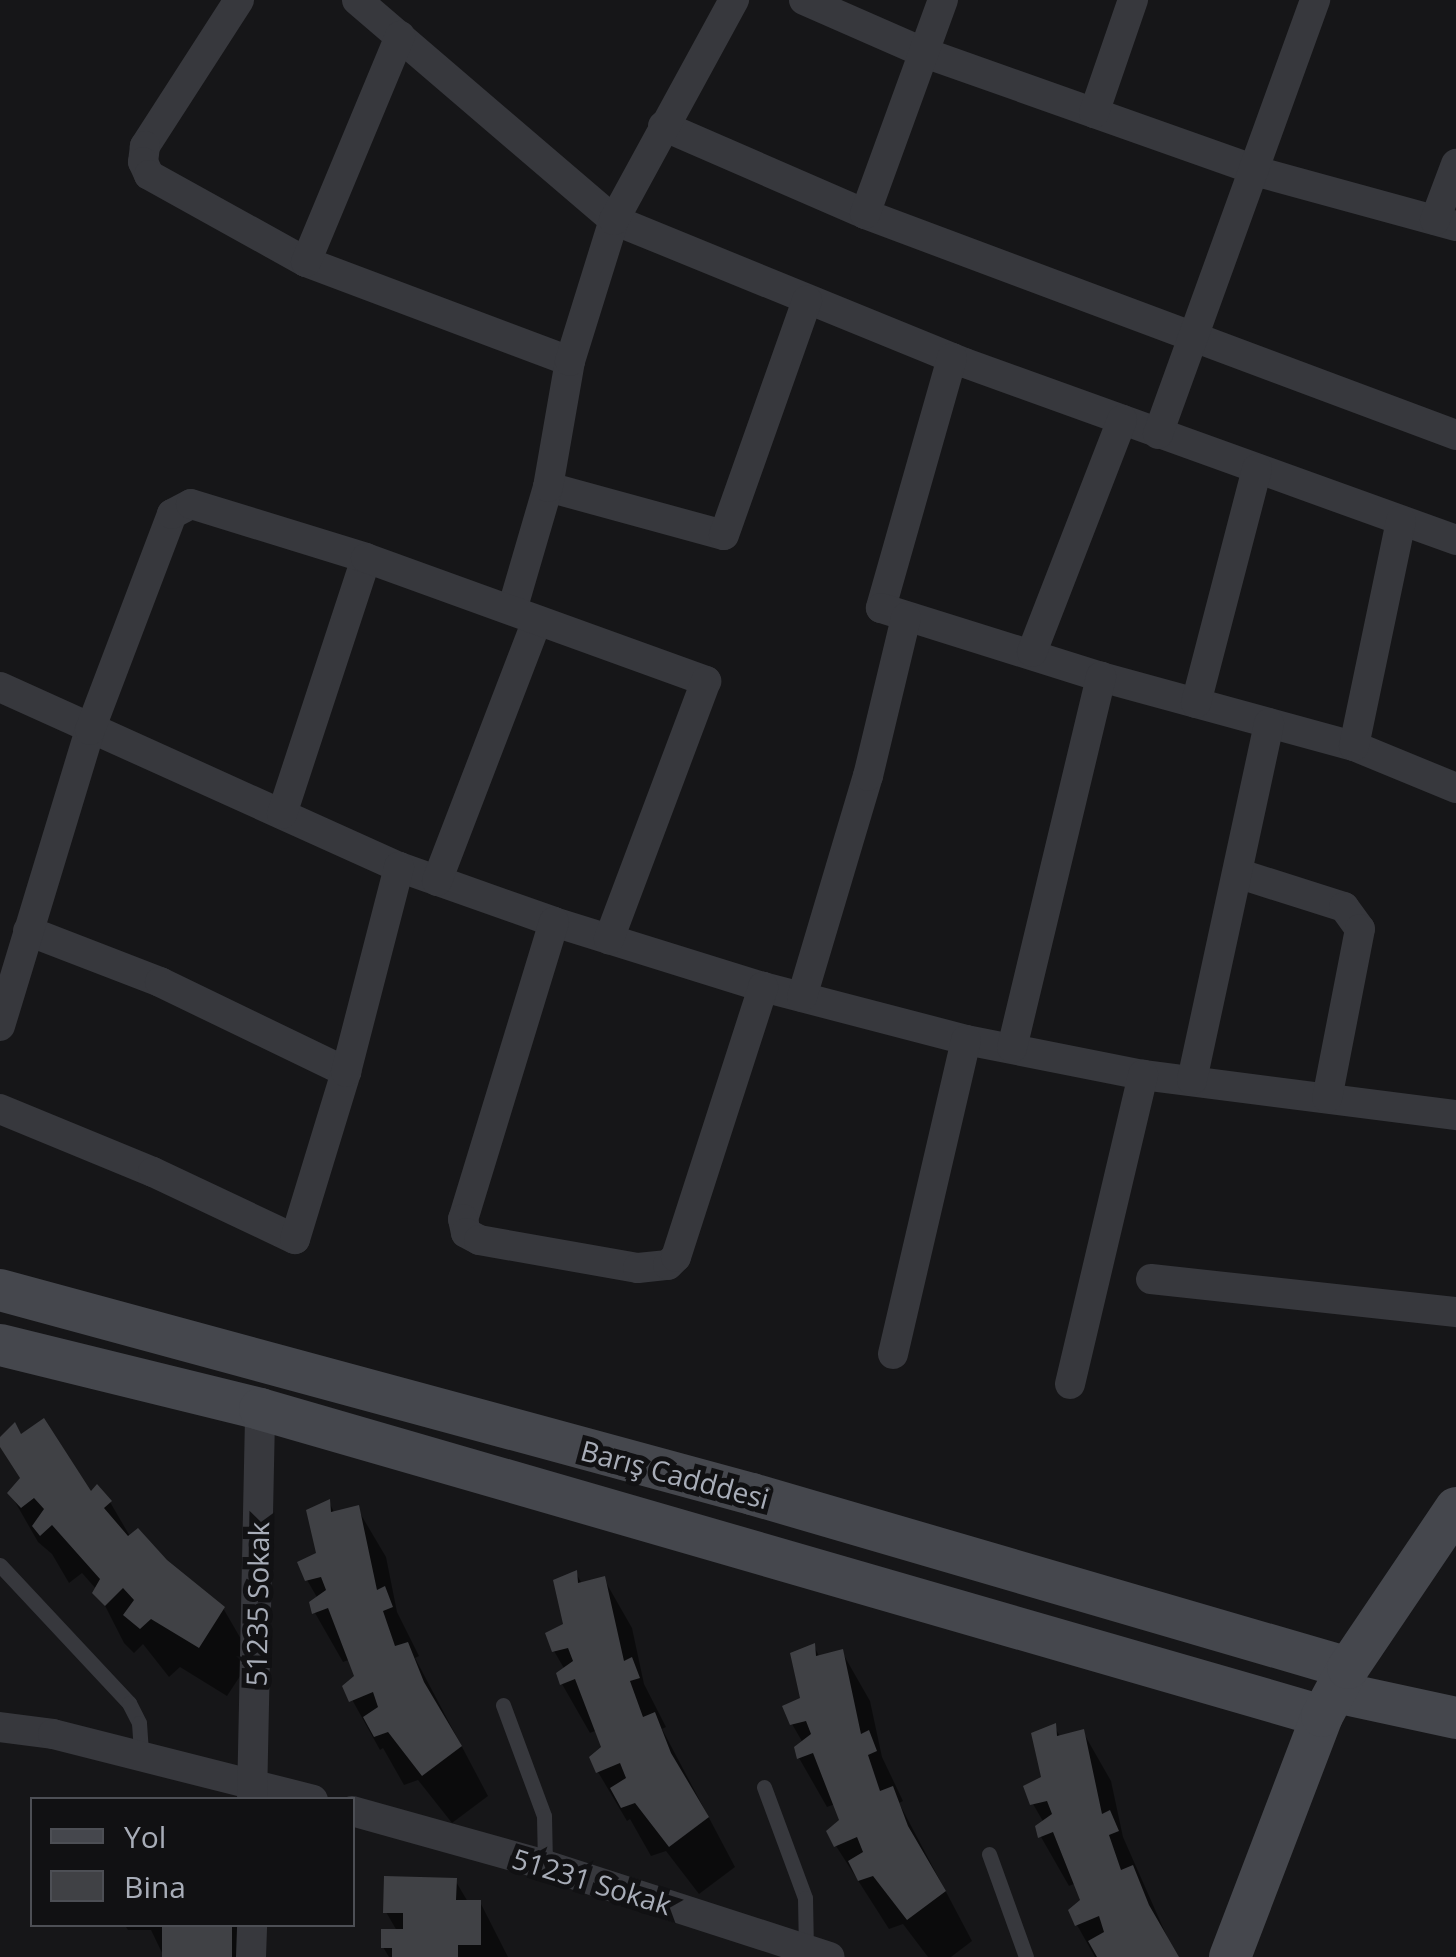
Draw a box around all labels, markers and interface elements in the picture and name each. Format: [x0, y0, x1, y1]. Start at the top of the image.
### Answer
street label: Barış Cadddesi [577, 1433, 773, 1515]
street label: 51235 Sokak [239, 1521, 275, 1687]
legend [30, 1797, 355, 1927]
text: Yol [124, 1816, 166, 1857]
street label: 51231 Sokak [508, 1841, 676, 1921]
text: Bina [124, 1866, 186, 1907]

